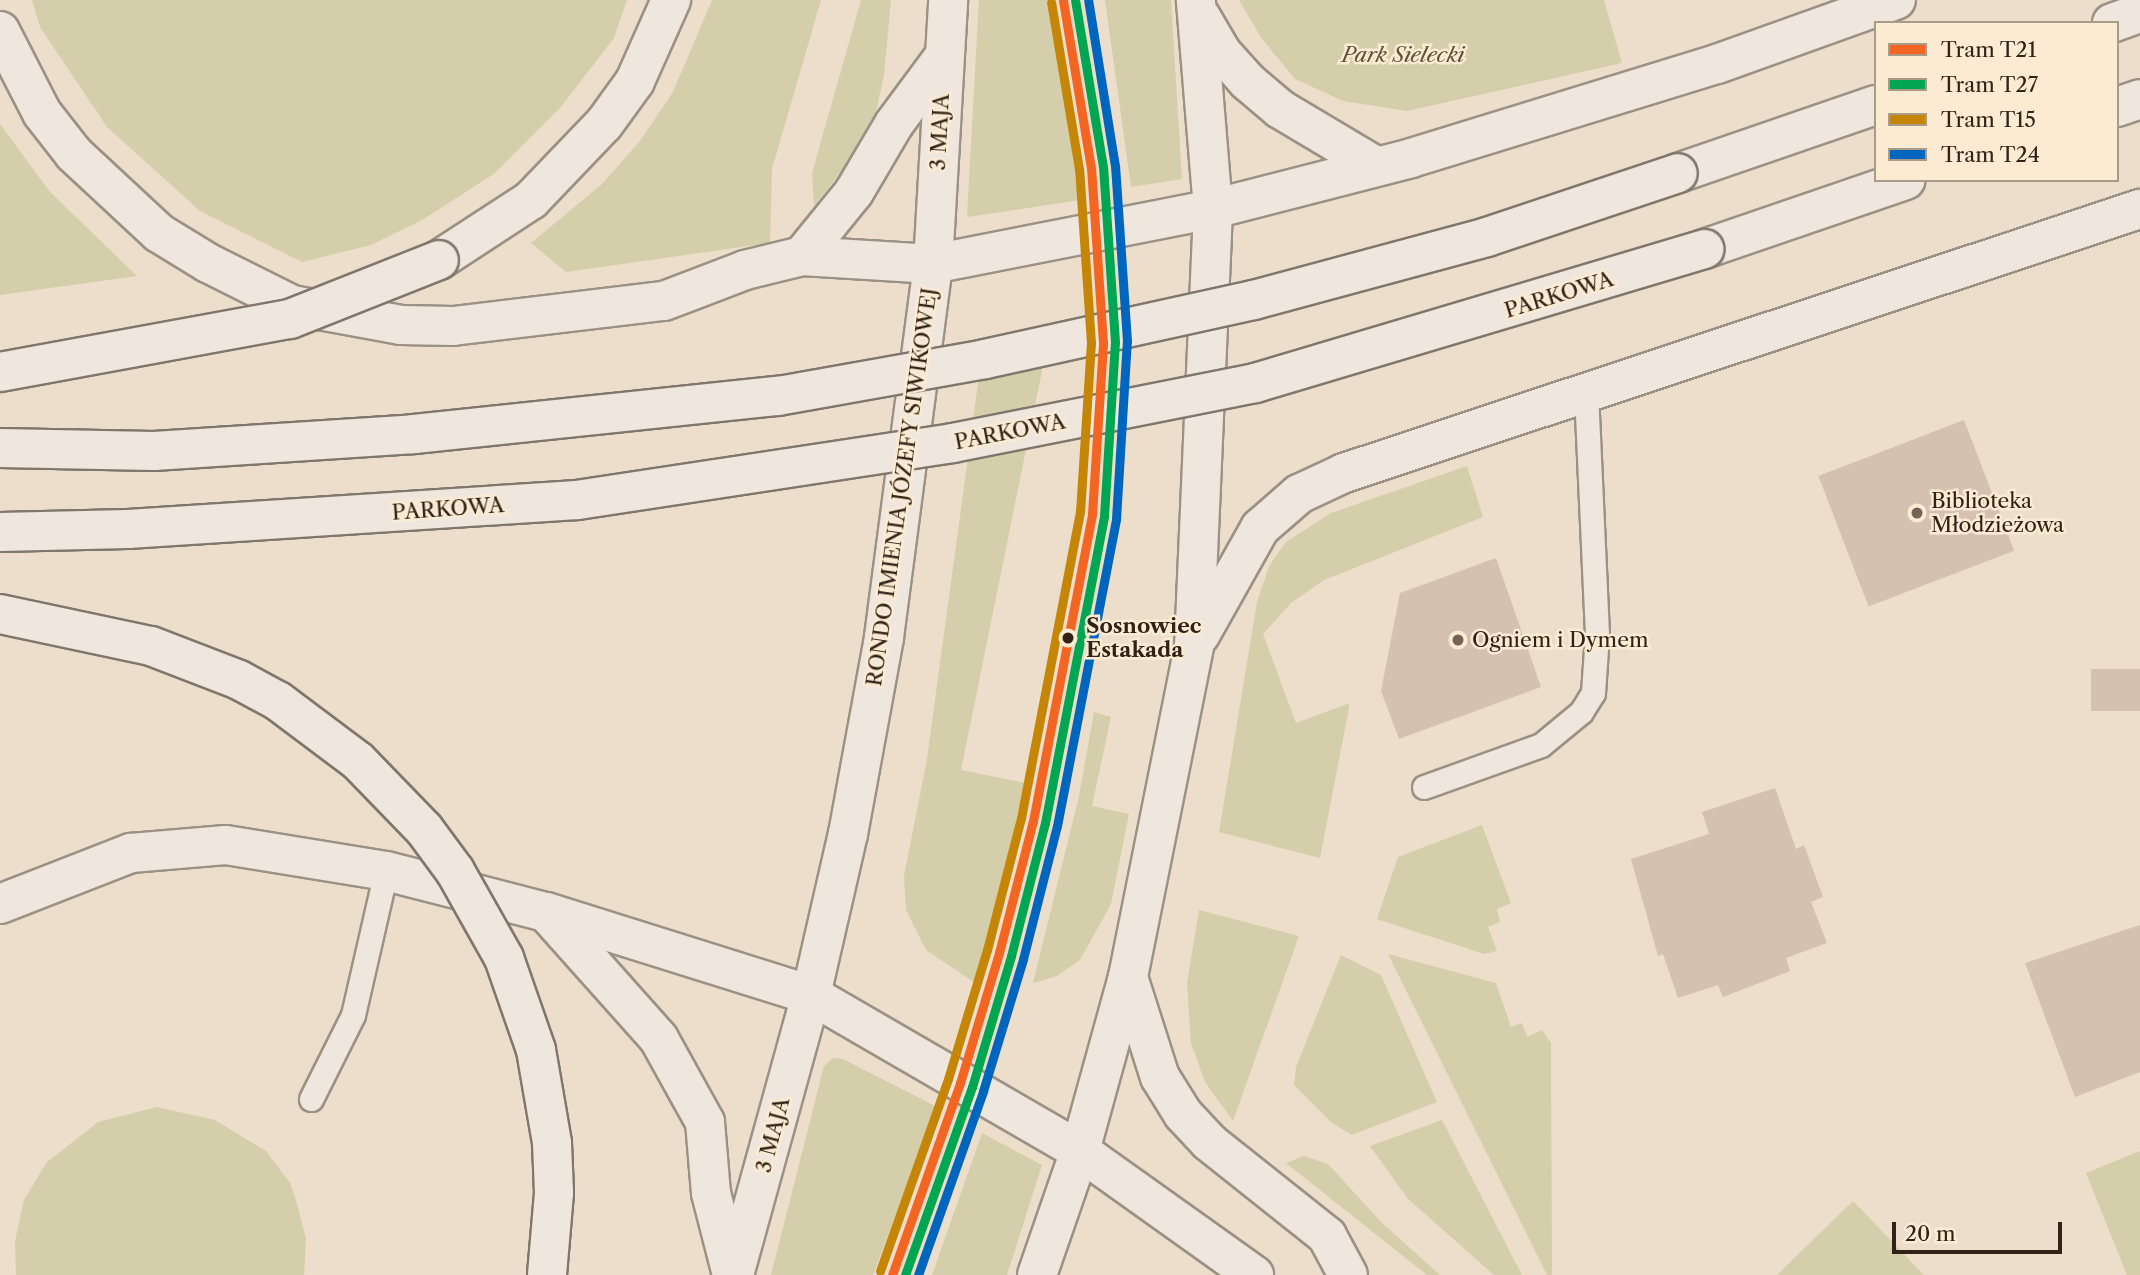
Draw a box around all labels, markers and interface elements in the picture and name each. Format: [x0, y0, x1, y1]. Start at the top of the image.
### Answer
legend [1874, 21, 2119, 182]
text: Tram T21 [1941, 37, 2037, 62]
park label: Park Sielecki [1342, 42, 1464, 68]
text: Tram T27 [1941, 72, 2038, 97]
street label: 3 MAJA [925, 93, 955, 171]
text: Tram T15 [1941, 107, 2036, 132]
text: Tram T24 [1941, 142, 2040, 167]
street label: PARKOWA [1501, 266, 1617, 324]
street label: RONDO IMIENIA JÓZEFY SIWIKOWEJ [861, 285, 943, 689]
street label: PARKOWA [952, 409, 1068, 455]
place label: Biblioteka Młodzieżowa [1931, 488, 2064, 538]
street label: PARKOWA [391, 493, 505, 525]
marker: Biblioteka Młodzieżowa [1909, 505, 1925, 521]
place label: Sosnowiec Estakada [1086, 613, 1201, 663]
marker: Sosnowiec Estakada [1057, 627, 1079, 649]
place label: Ogniem i Dymem [1472, 627, 1648, 653]
marker: Ogniem i Dymem [1450, 632, 1466, 648]
street label: 3 MAJA [751, 1095, 795, 1175]
scale bar [1895, 1208, 2065, 1252]
text: 20 m [1905, 1221, 1956, 1246]

